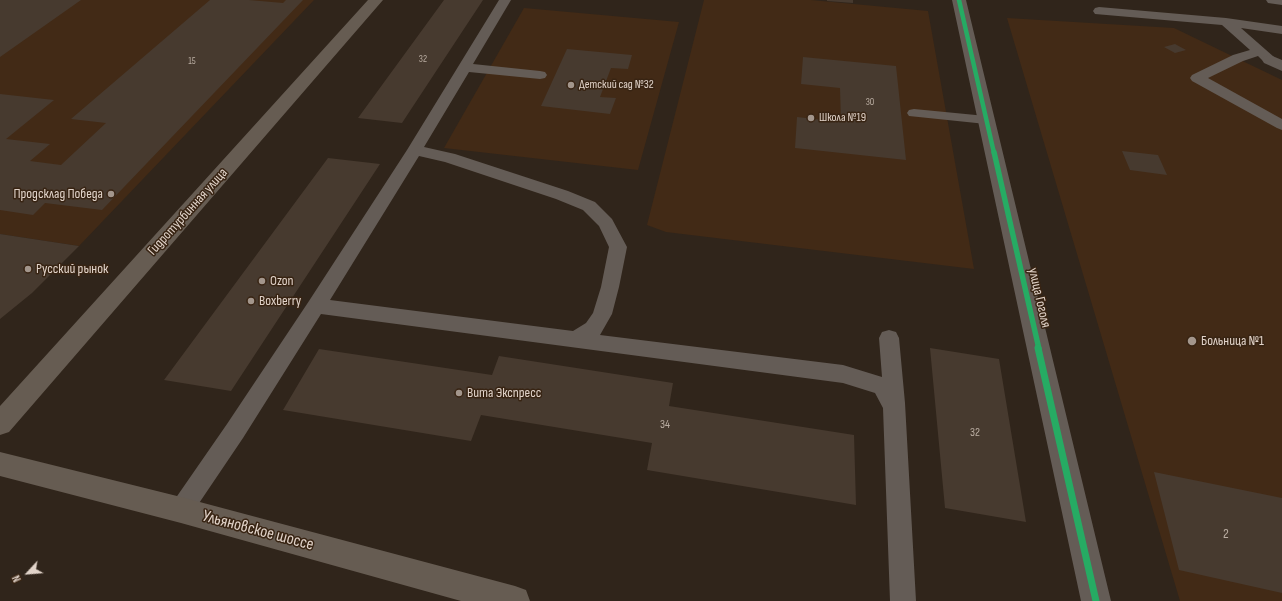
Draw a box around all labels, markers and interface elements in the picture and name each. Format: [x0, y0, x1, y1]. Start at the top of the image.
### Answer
house number: 32 [419, 53, 427, 65]
house number: 15 [188, 55, 196, 67]
place label: Детский сад №32 [579, 78, 654, 92]
marker: Детский сад №32 [566, 80, 576, 90]
house number: 30 [866, 96, 874, 108]
place label: Школа №19 [819, 111, 866, 125]
marker: Школа №19 [806, 113, 816, 123]
street label: Гидротурбинная улица [145, 165, 231, 259]
place label: Продсклад Победа [13, 186, 103, 202]
marker: Продсклад Победа [106, 189, 116, 199]
place label: Русский рынок [36, 261, 108, 277]
marker: Русский рынок [23, 264, 33, 274]
street label: улица Гоголя [1024, 266, 1054, 330]
place label: Ozon [270, 273, 294, 289]
marker: Ozon [257, 276, 267, 286]
place label: Boxberry [259, 293, 301, 309]
marker: Boxberry [246, 296, 256, 306]
place label: Больница №1 [1201, 333, 1264, 349]
marker: Больница №1 [1186, 335, 1198, 347]
place label: Вита Экспресс [467, 385, 541, 401]
marker: Вита Экспресс [454, 388, 464, 398]
house number: 34 [660, 418, 670, 432]
house number: 32 [970, 426, 980, 440]
street label: Ульяновское шоссе [200, 506, 316, 556]
house number: 2 [1223, 526, 1229, 542]
north arrow [8, 553, 48, 593]
text: N [10, 573, 24, 584]

